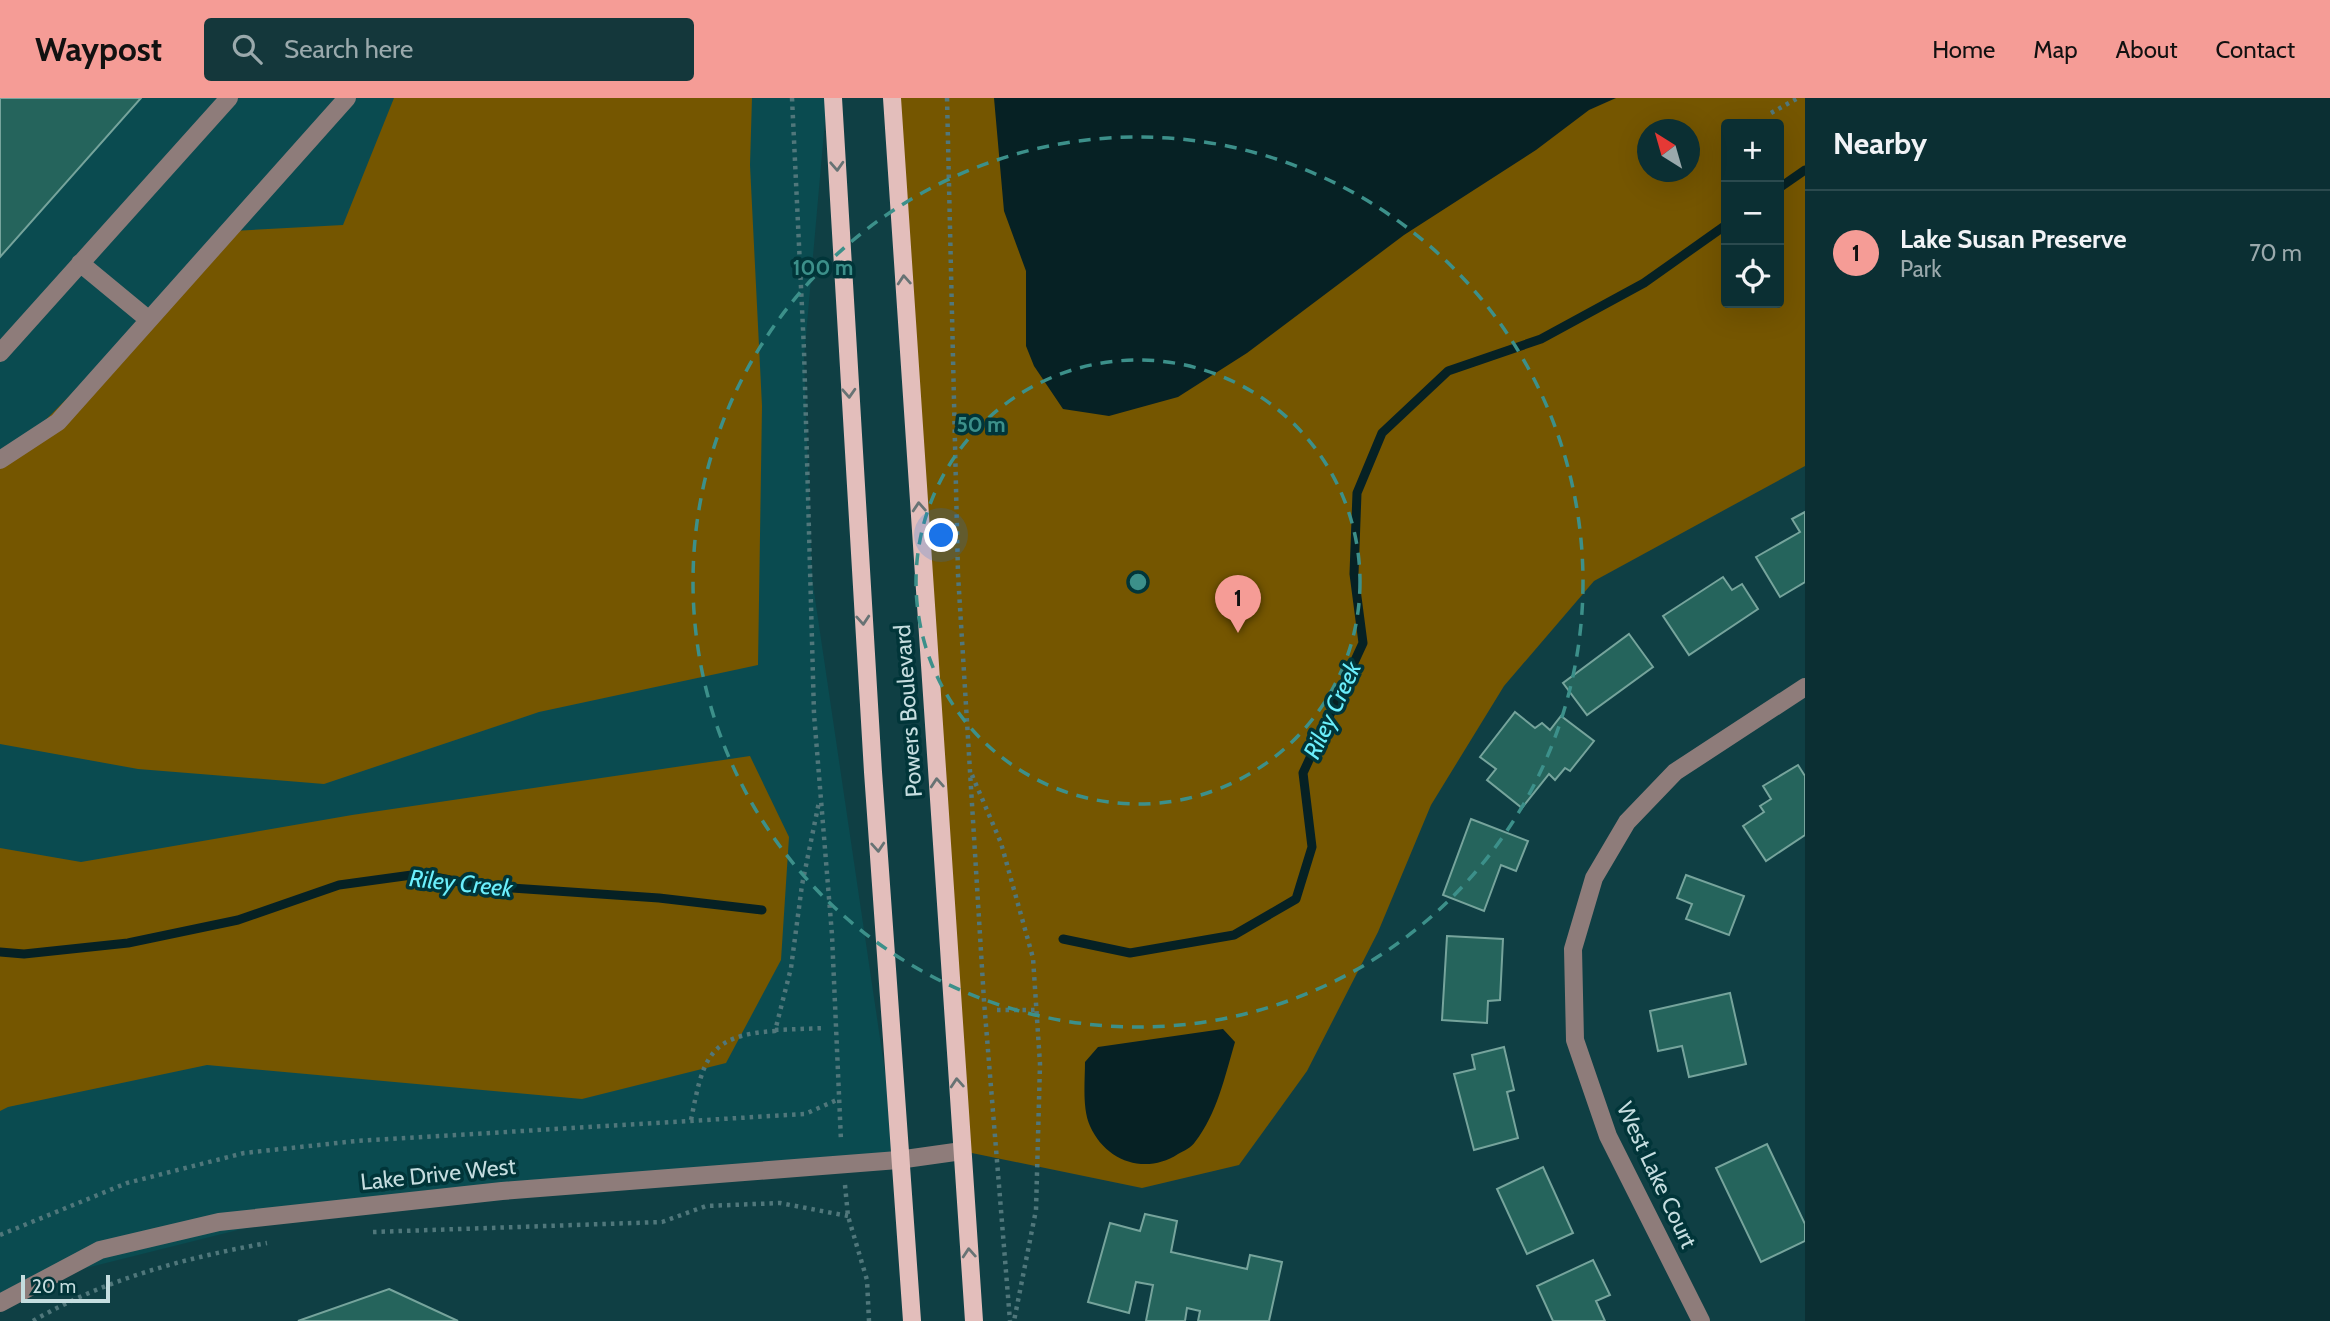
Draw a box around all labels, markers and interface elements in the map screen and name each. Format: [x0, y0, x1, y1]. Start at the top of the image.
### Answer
search box [204, 18, 694, 81]
text: Waypost [35, 29, 162, 69]
icon: search [228, 30, 266, 68]
text: Search here [284, 33, 413, 65]
text: Home [1932, 35, 1995, 64]
text: Map [2033, 35, 2078, 64]
text: About [2116, 35, 2178, 64]
text: Contact [2216, 35, 2295, 64]
north arrow [1637, 119, 1700, 182]
map controls [1721, 119, 1784, 308]
button: + [1721, 119, 1784, 182]
text: Nearby [1833, 125, 1927, 162]
one-way arrow [829, 161, 844, 172]
button: − [1721, 182, 1784, 245]
text: Lake Susan Preserve [1900, 223, 2127, 255]
text: 1 [1852, 239, 1860, 267]
text: 70 m [2249, 239, 2302, 267]
button: locate [1721, 245, 1784, 308]
text: 100 m [793, 255, 853, 280]
text: Park [1900, 255, 1941, 283]
one-way arrow [897, 274, 912, 285]
one-way arrow [841, 388, 856, 399]
text: 50 m [956, 412, 1006, 437]
one-way arrow [912, 501, 927, 512]
your location [924, 518, 958, 552]
centre of rings [1126, 570, 1150, 594]
pin: 1 [1215, 575, 1261, 633]
one-way arrow [855, 615, 870, 626]
street label: Powers Boulevard [888, 624, 928, 798]
water label: Riley Creek [1297, 656, 1367, 763]
one-way arrow [930, 777, 945, 788]
one-way arrow [870, 842, 885, 853]
water label: Riley Creek [408, 863, 515, 903]
one-way arrow [950, 1077, 965, 1088]
street label: West Lake Court [1611, 1097, 1703, 1253]
street label: Lake Drive West [359, 1152, 517, 1196]
one-way arrow [962, 1247, 977, 1258]
scale bar [21, 1272, 110, 1304]
text: 20 m [32, 1275, 76, 1298]

